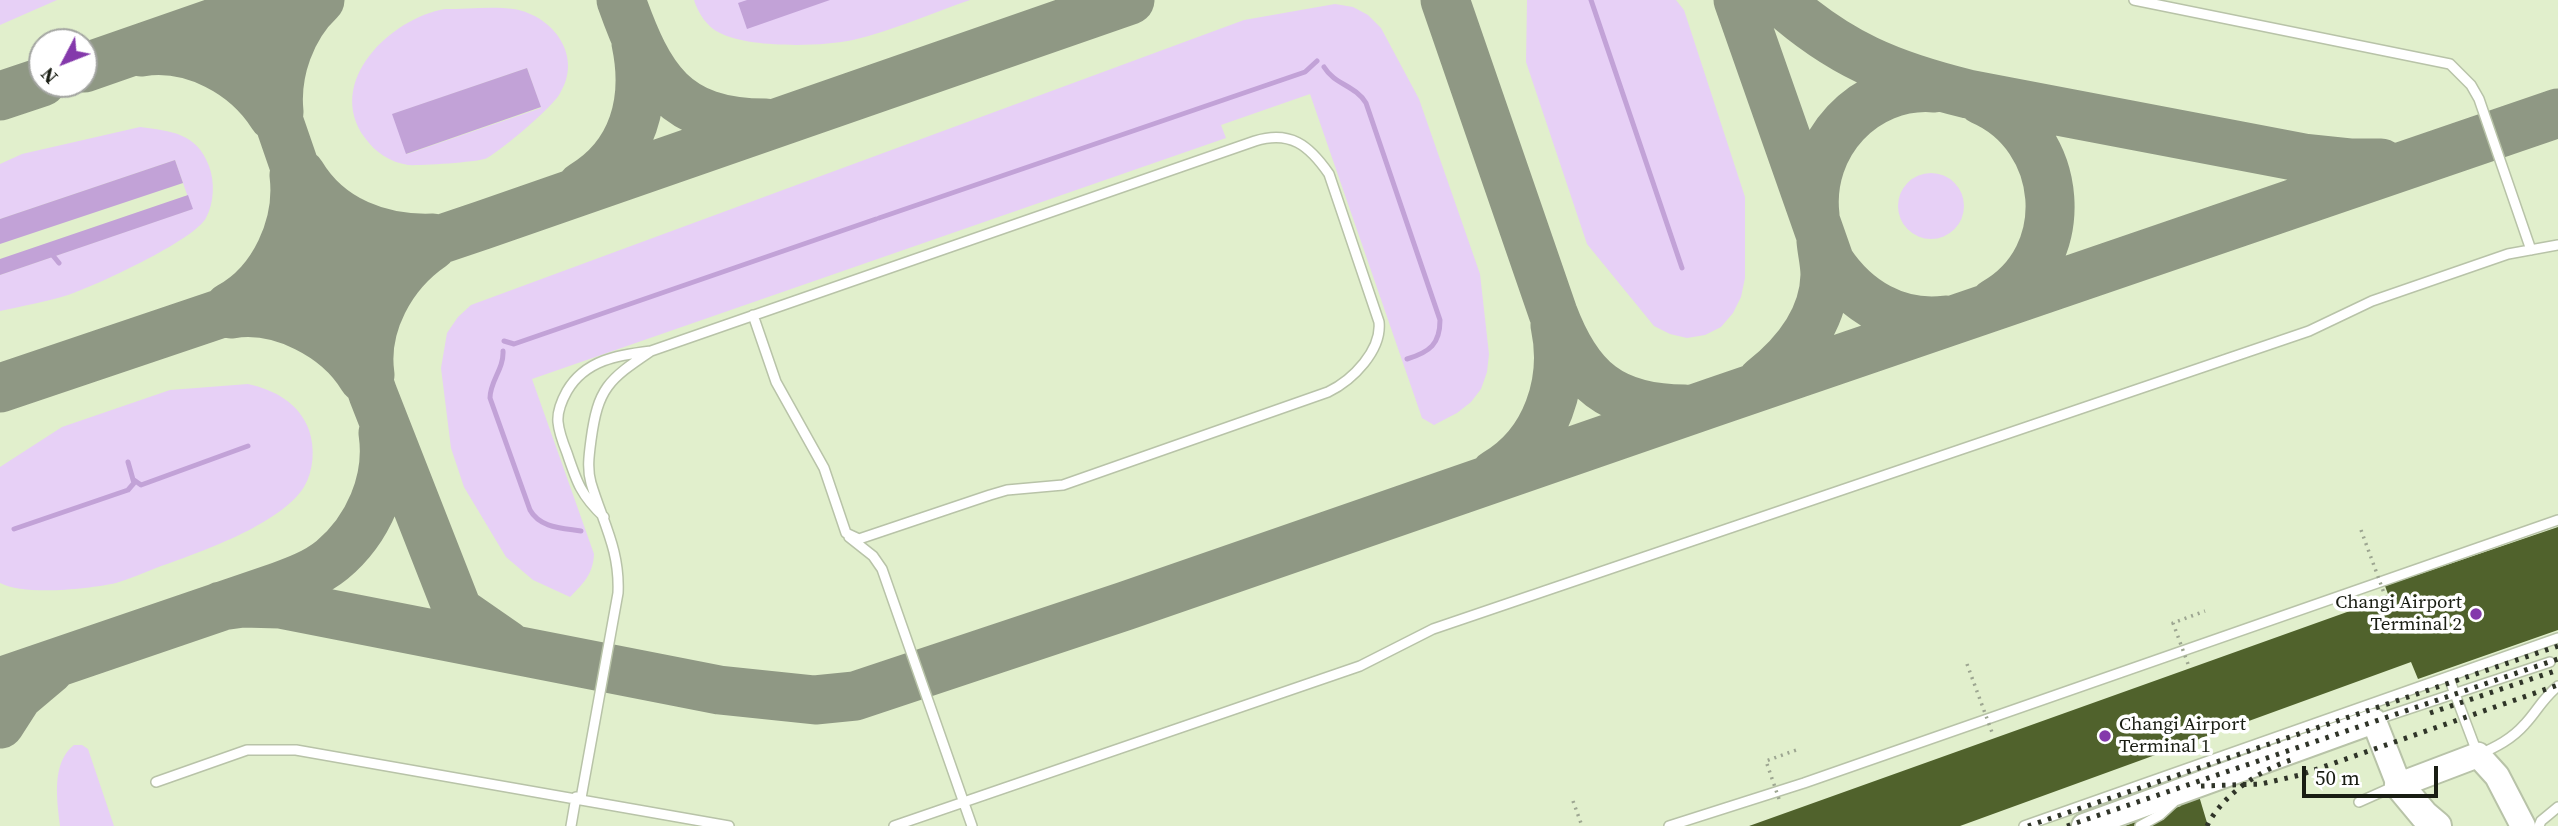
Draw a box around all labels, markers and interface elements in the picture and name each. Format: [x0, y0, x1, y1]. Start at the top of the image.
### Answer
north arrow [28, 28, 98, 98]
text: N [35, 62, 63, 90]
place label: Changi Airport Terminal 2 [2335, 592, 2462, 636]
marker: Changi Airport Terminal 2 [2468, 606, 2484, 622]
place label: Changi Airport Terminal 1 [2119, 714, 2246, 758]
marker: Changi Airport Terminal 1 [2097, 728, 2113, 744]
scale bar [2306, 752, 2442, 796]
text: 50 m [2315, 763, 2360, 792]

